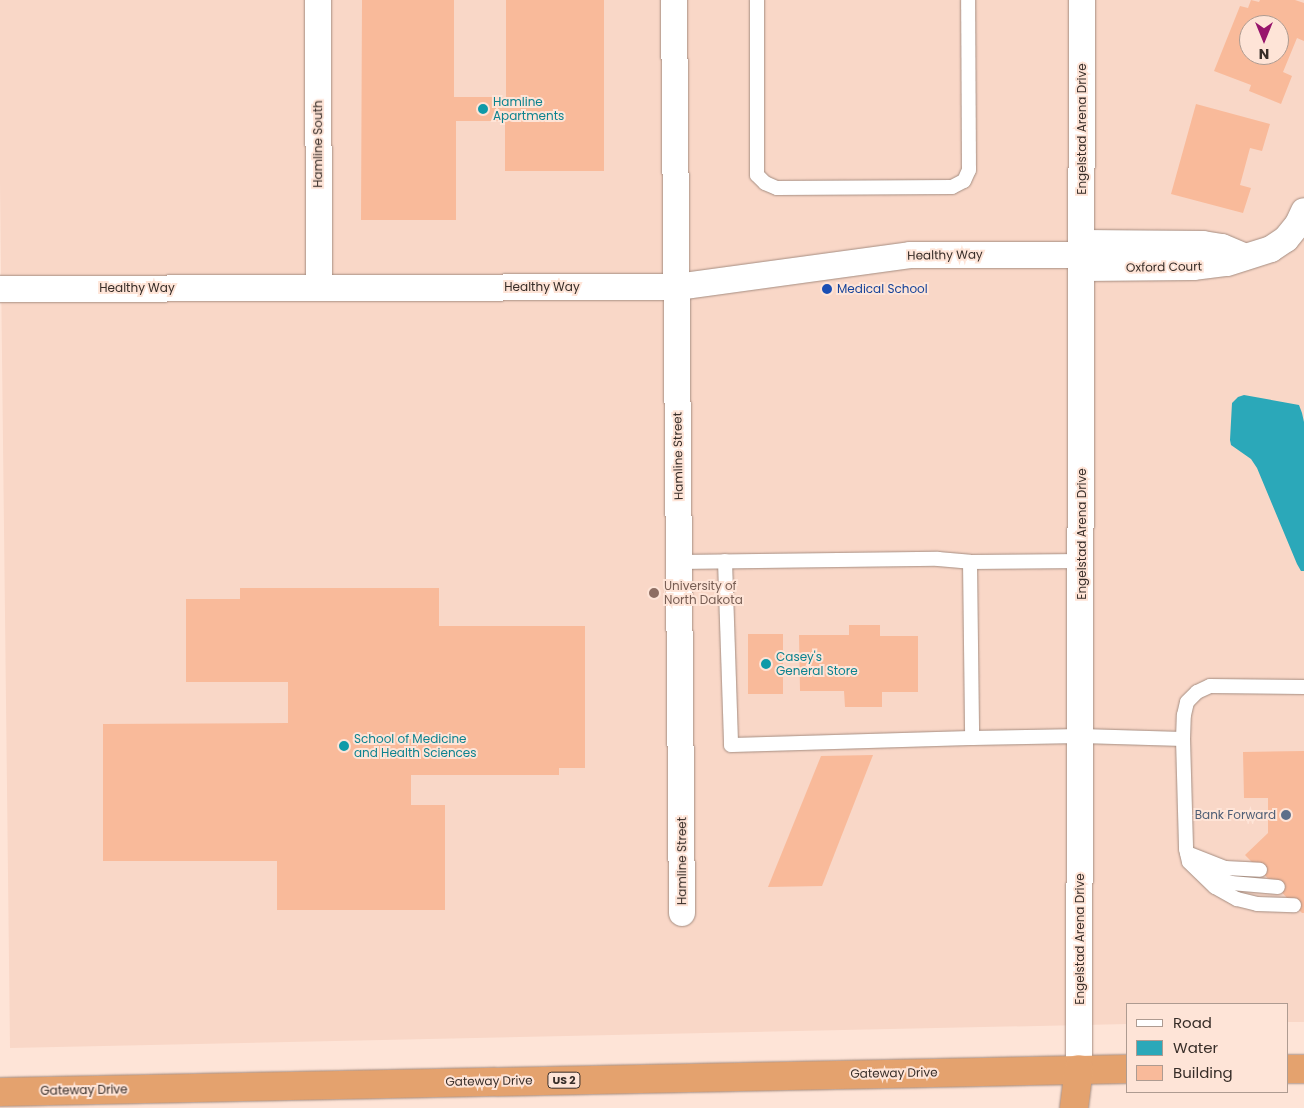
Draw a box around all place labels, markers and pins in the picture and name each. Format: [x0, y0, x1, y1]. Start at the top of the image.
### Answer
place label: Hamline Apartments [493, 95, 564, 123]
marker: Hamline Apartments [477, 103, 489, 115]
place label: Medical School [837, 282, 928, 296]
marker: Medical School [821, 283, 833, 295]
place label: University of North Dakota [664, 579, 743, 607]
marker: University of North Dakota [648, 587, 660, 599]
place label: Casey's General Store [776, 650, 858, 678]
marker: Casey's General Store [760, 658, 772, 670]
place label: School of Medicine and Health Sciences [354, 732, 477, 760]
marker: School of Medicine and Health Sciences [338, 740, 350, 752]
place label: Bank Forward [1195, 808, 1276, 822]
marker: Bank Forward [1280, 809, 1292, 821]

